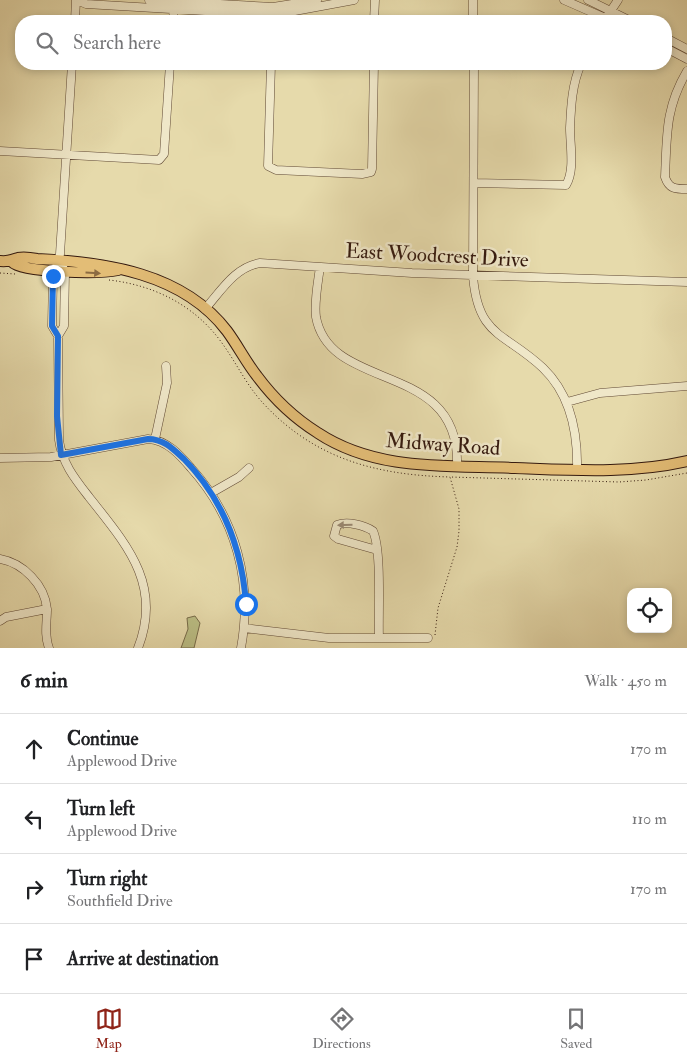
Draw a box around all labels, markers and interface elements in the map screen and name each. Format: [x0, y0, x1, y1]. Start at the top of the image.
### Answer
search box [15, 15, 672, 70]
icon: search [33, 29, 61, 57]
text: Search here [73, 31, 161, 55]
street label: East Woodcrest Drive [345, 237, 530, 274]
route end [42, 265, 65, 288]
one-way arrow [86, 269, 102, 277]
street label: Midway Road [385, 427, 502, 462]
one-way arrow [337, 521, 353, 529]
map controls [627, 588, 672, 633]
button: locate [627, 588, 672, 633]
route start [235, 593, 258, 616]
text: 6 min [20, 667, 68, 694]
text: Walk · 450 m [584, 671, 667, 691]
text: Continue [67, 727, 138, 751]
icon: ahead [20, 735, 48, 763]
text: 170 m [630, 739, 667, 759]
text: Applewood Drive [67, 751, 177, 771]
text: Turn left [67, 797, 135, 821]
icon: left [20, 805, 48, 833]
text: 110 m [632, 809, 667, 829]
text: Applewood Drive [67, 821, 177, 841]
text: Turn right [67, 867, 147, 891]
icon: right [20, 875, 48, 903]
text: 170 m [630, 879, 667, 899]
text: Southfield Drive [67, 891, 173, 911]
icon: arrive [20, 945, 48, 973]
text: Arrive at destination [67, 947, 219, 971]
tab: Map [95, 1005, 123, 1052]
tab: Directions [312, 1005, 371, 1052]
tab: Saved [560, 1005, 592, 1052]

